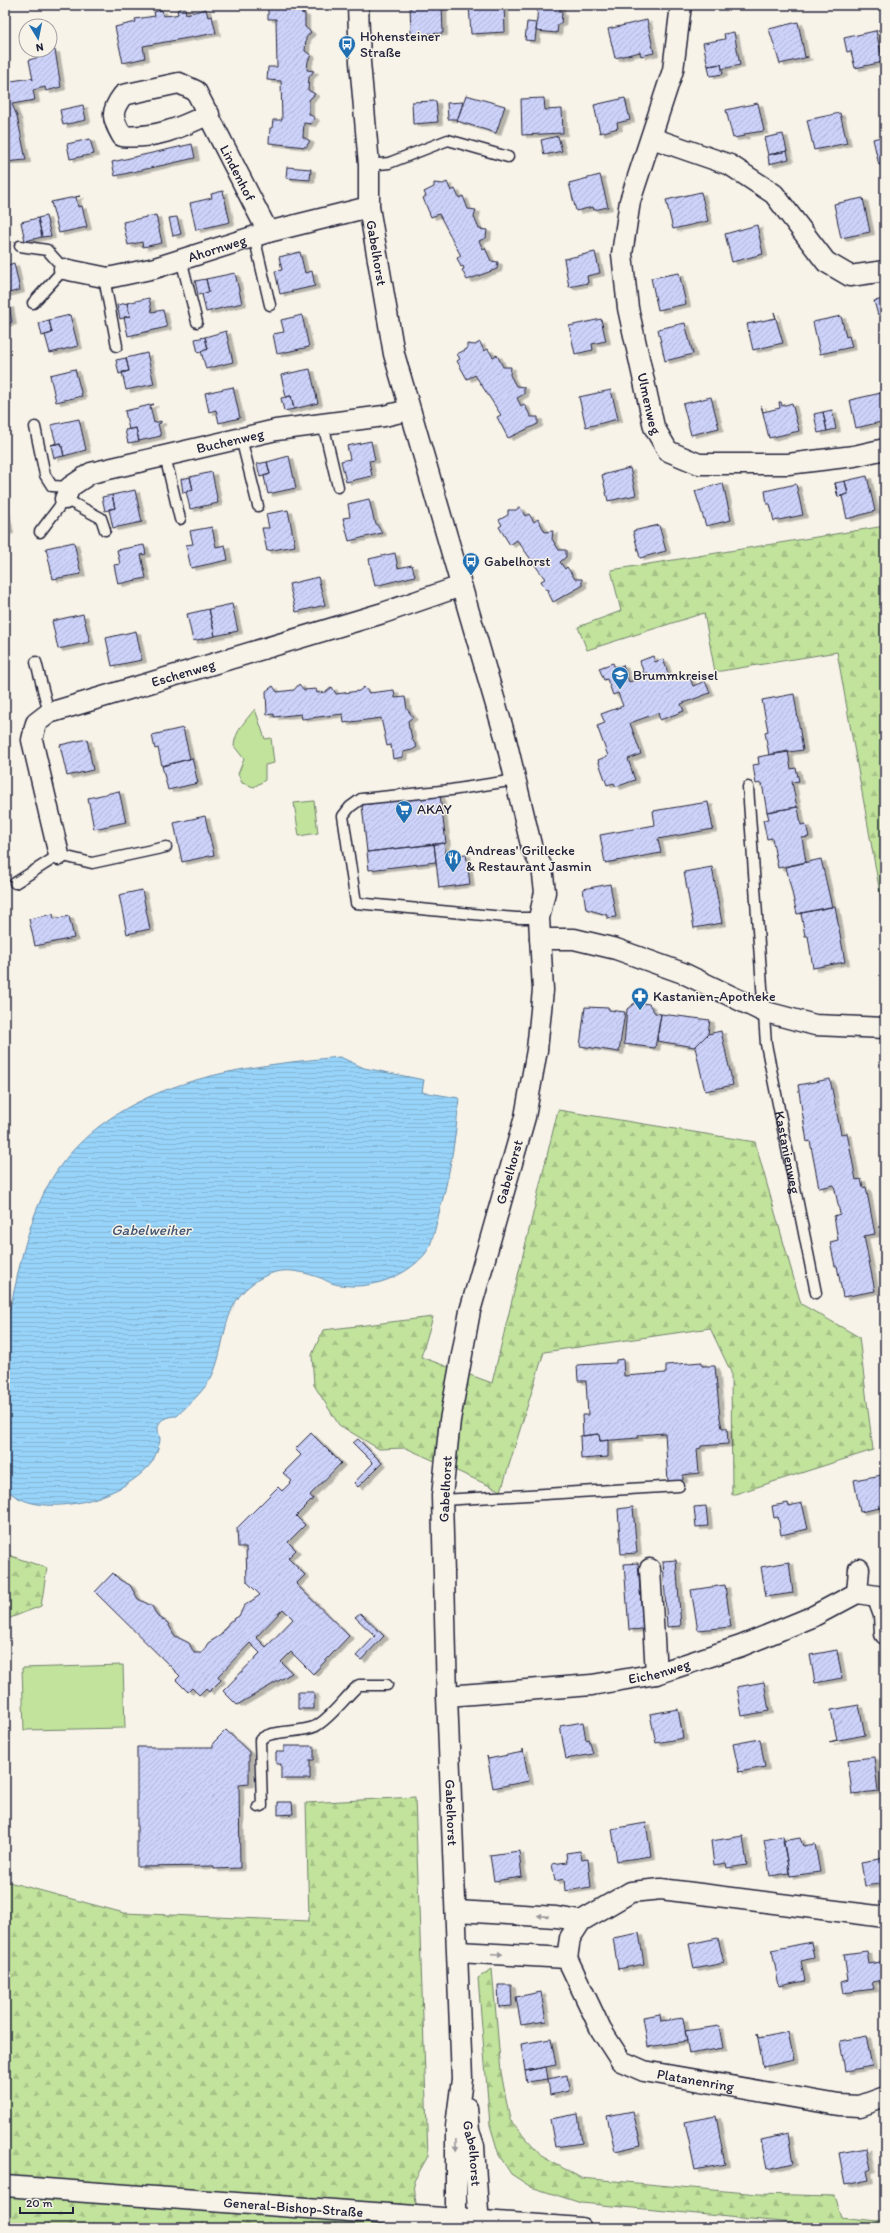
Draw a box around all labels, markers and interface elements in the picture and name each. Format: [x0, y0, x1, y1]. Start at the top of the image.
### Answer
north arrow [18, 18, 58, 58]
place label: Hohensteiner Straße [360, 28, 441, 61]
bus stop icon: Hohensteiner Straße [337, 34, 357, 59]
text: N [35, 40, 44, 54]
street label: Lindenhof [216, 142, 259, 205]
street label: Gabelhorst [362, 219, 390, 287]
street label: Ahornweg [186, 231, 249, 266]
street label: Ulmenweg [633, 371, 665, 438]
street label: Buchenweg [195, 425, 266, 457]
bus stop icon: Gabelhorst [461, 551, 481, 576]
place label: Gabelhorst [484, 553, 550, 570]
street label: Eschenweg [149, 656, 218, 691]
school or university icon: Brummkreisel [610, 665, 630, 690]
place label: Brummkreisel [633, 667, 718, 684]
supermarket icon: AKAY [394, 799, 414, 824]
place label: AKAY [417, 801, 452, 818]
place label: Andreas' Grillecke & Restaurant Jasmin [466, 842, 592, 875]
restaurant icon: Andreas' Grillecke & Restaurant Jasmin [443, 848, 463, 873]
pharmacy icon: Kastanien-Apotheke [630, 986, 650, 1011]
place label: Kastanien-Apotheke [653, 988, 776, 1005]
street label: Kastanienweg [771, 1109, 804, 1196]
street label: Gabelhorst [492, 1138, 527, 1206]
water label: Gabelweiher [111, 1221, 193, 1239]
street label: Gabelhorst [435, 1455, 456, 1523]
street label: Eichenweg [627, 1655, 693, 1688]
street label: Gabelhorst [441, 1779, 461, 1846]
one-way arrow [537, 1912, 549, 1919]
one-way arrow [491, 1951, 504, 1957]
street label: Platanenring [655, 2065, 736, 2096]
street label: Gabelhorst [459, 2120, 484, 2187]
one-way arrow [453, 2139, 459, 2152]
scale bar [20, 2189, 73, 2215]
street label: General-Bishop-Straße [223, 2194, 364, 2221]
text: 20 m [26, 2196, 53, 2210]

